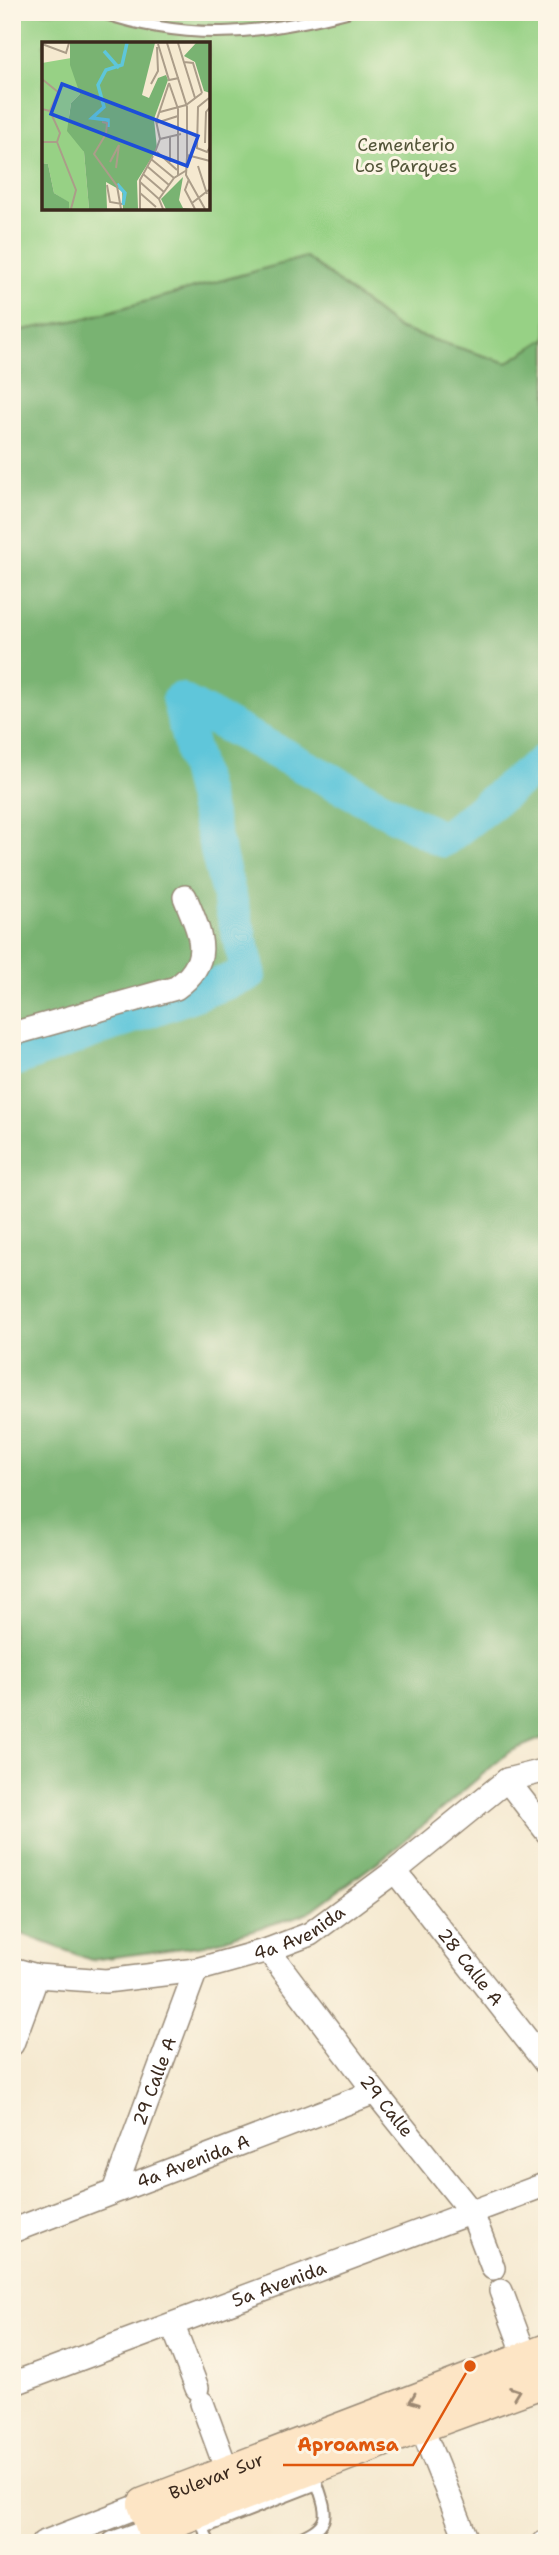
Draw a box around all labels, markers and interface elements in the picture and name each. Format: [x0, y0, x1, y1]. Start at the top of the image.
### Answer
inset map [42, 42, 210, 210]
park label: Cementerio Los Parques [355, 133, 457, 178]
street label: 4a Avenida [251, 1900, 350, 1965]
street label: 28 Calle A [432, 1923, 508, 2011]
street label: 29 Calle A [127, 2034, 182, 2129]
street label: 29 Calle [354, 2070, 419, 2142]
street label: 4a Avenida A [133, 2129, 253, 2194]
street label: 5a Avenida [228, 2256, 329, 2313]
one-way arrow [508, 2386, 520, 2400]
one-way arrow [409, 2392, 421, 2406]
callout: Aproamsa [283, 2425, 413, 2465]
text: Aproamsa [297, 2432, 399, 2457]
street label: Bulevar Sur [166, 2447, 267, 2505]

